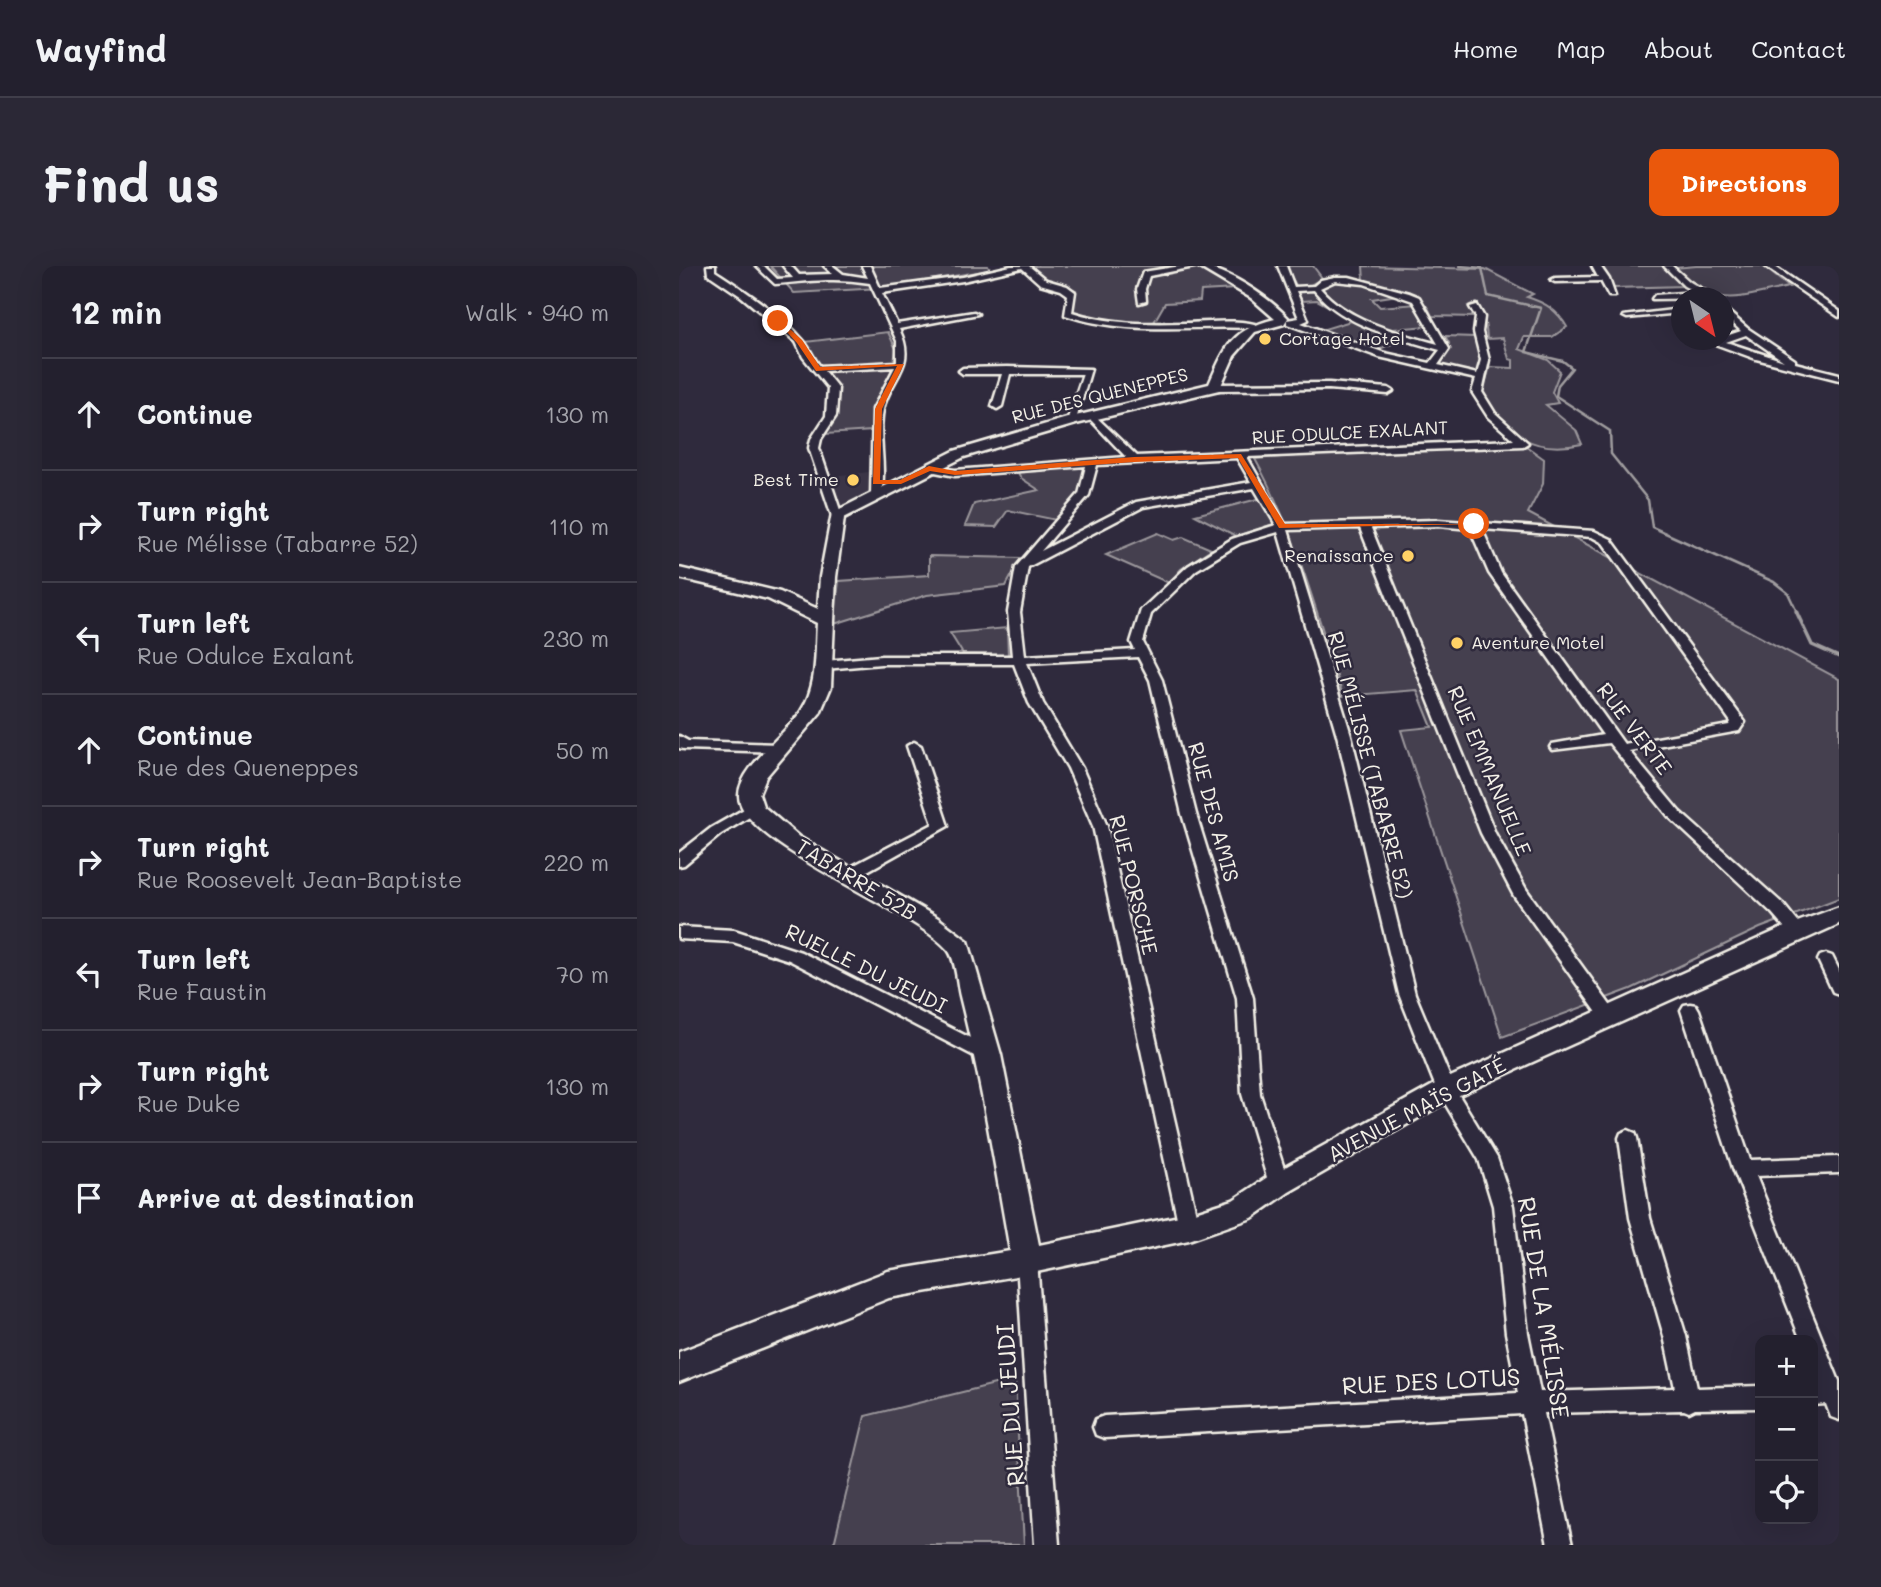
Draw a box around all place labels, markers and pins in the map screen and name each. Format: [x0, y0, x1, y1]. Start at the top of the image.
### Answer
place label: Cortage Hotel [1279, 326, 1405, 350]
marker: Cortage Hotel [1257, 331, 1273, 347]
place label: Best Time [753, 467, 839, 491]
marker: Best Time [845, 472, 861, 488]
place label: Renaissance [1284, 543, 1394, 567]
marker: Renaissance [1400, 548, 1416, 564]
place label: Aventure Motel [1471, 630, 1605, 654]
marker: Aventure Motel [1449, 635, 1465, 651]

